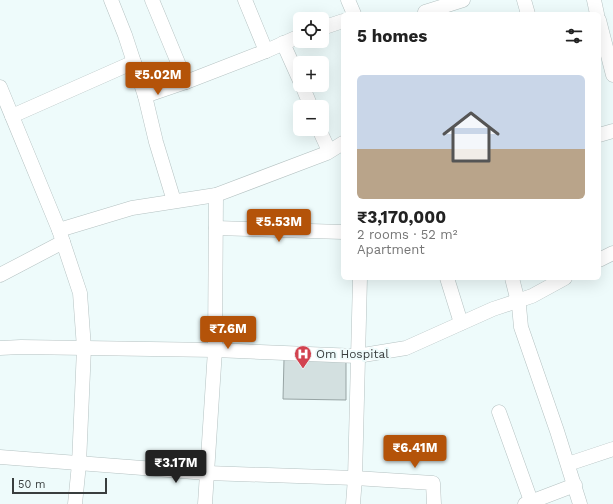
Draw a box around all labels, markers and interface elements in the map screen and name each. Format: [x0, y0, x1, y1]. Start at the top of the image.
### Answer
map controls [293, 12, 329, 136]
button: locate [293, 12, 329, 48]
icon: filters [563, 25, 585, 47]
text: 5 homes [357, 26, 427, 46]
button: + [293, 56, 329, 92]
pin: ₹5.02M [125, 62, 191, 96]
text: ₹5.02M [135, 67, 182, 82]
button: − [293, 100, 329, 136]
icon: home [435, 101, 507, 173]
text: ₹3,170,000 [357, 207, 446, 227]
pin: ₹5.53M [246, 209, 312, 243]
text: ₹5.53M [256, 214, 302, 229]
text: 2 rooms · 52 m² [357, 227, 457, 242]
text: Apartment [357, 242, 425, 257]
pin: ₹7.6M [200, 316, 256, 350]
text: ₹7.6M [209, 321, 247, 336]
hospital icon: Om Hospital [293, 344, 313, 369]
place label: Om Hospital [316, 347, 389, 361]
pin: ₹6.41M [382, 435, 448, 469]
text: ₹6.41M [392, 440, 438, 455]
pin: ₹3.17M [143, 450, 209, 484]
text: ₹3.17M [154, 455, 198, 470]
scale bar [12, 476, 107, 495]
text: 50 m [18, 478, 45, 491]

